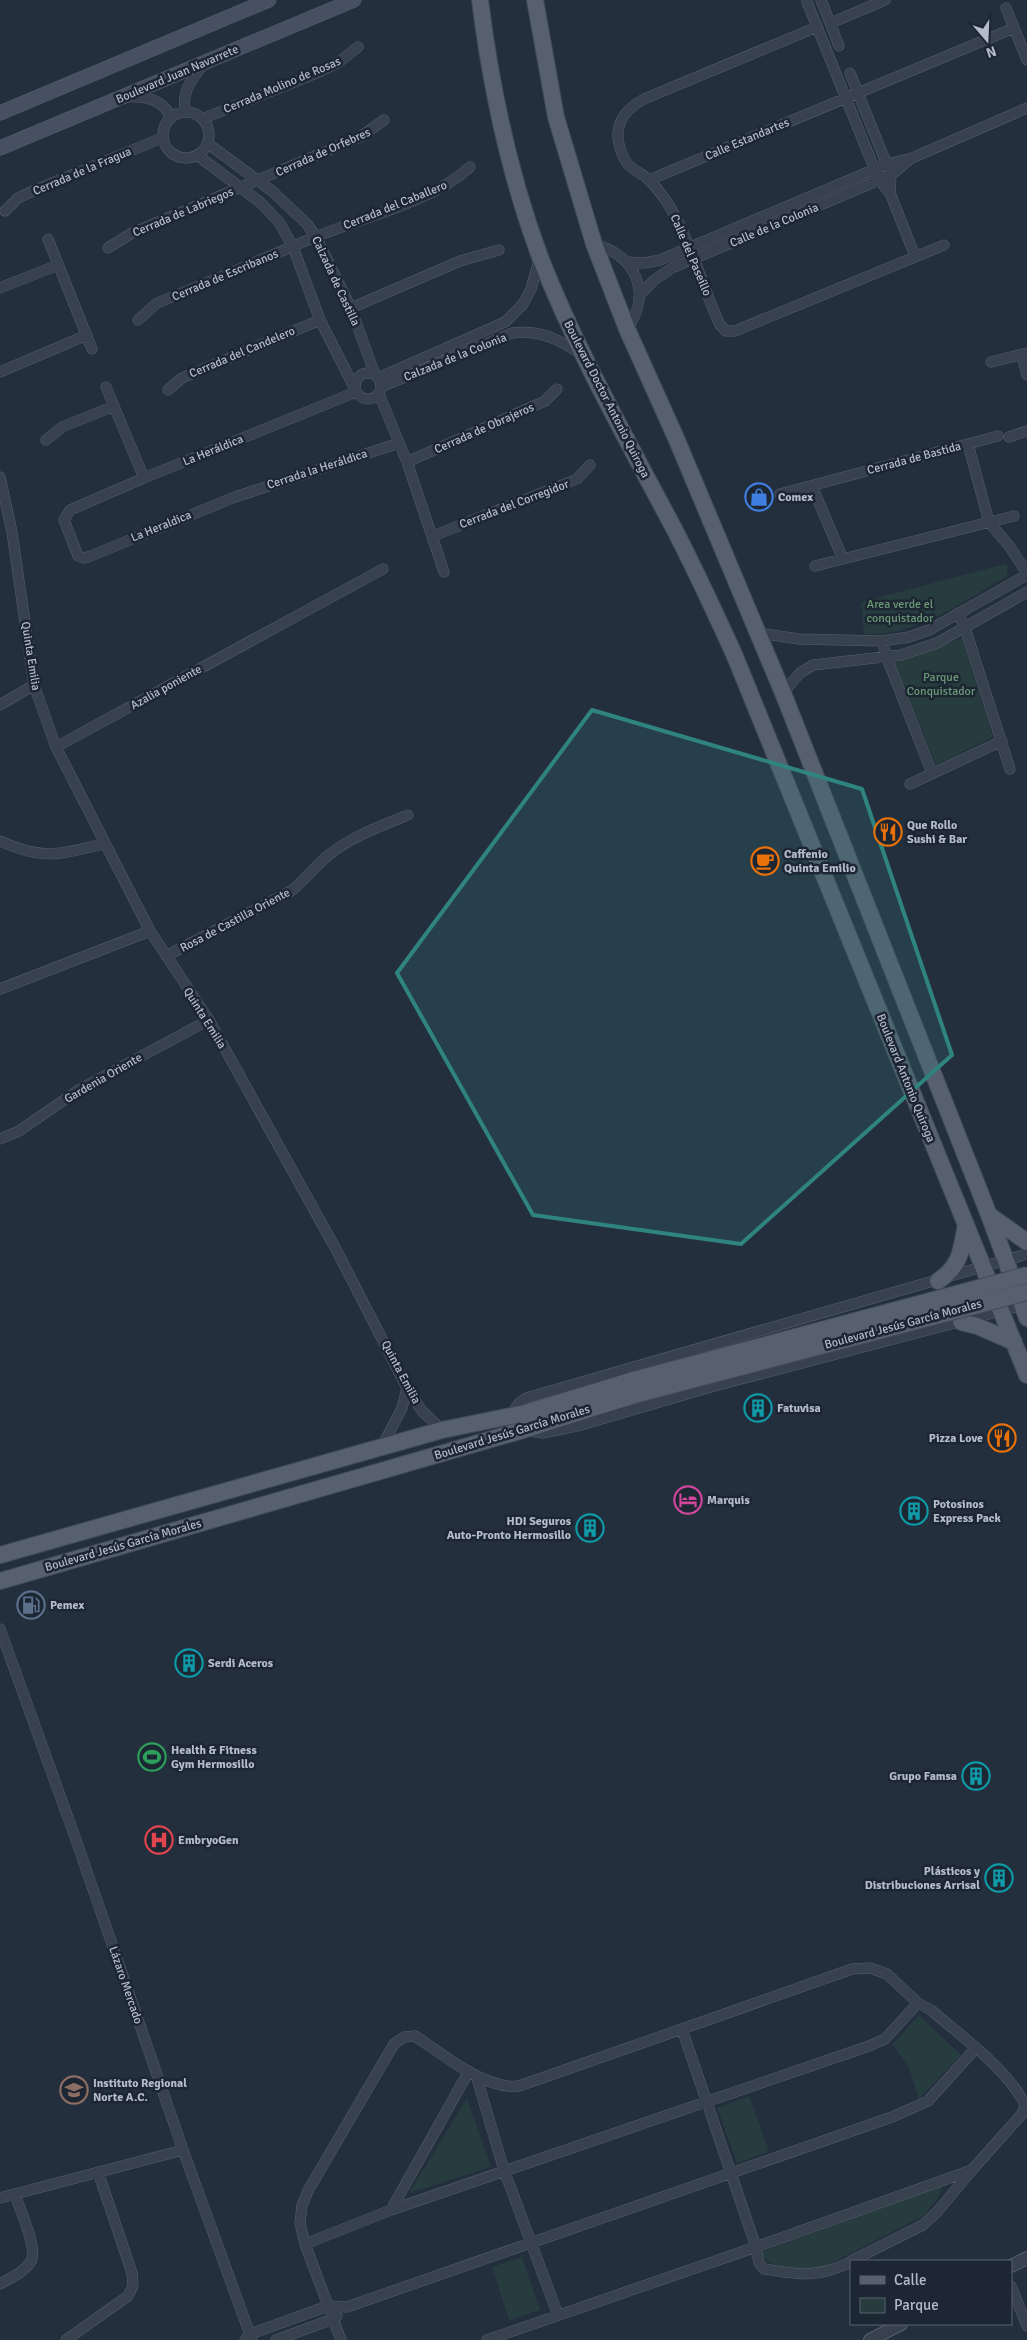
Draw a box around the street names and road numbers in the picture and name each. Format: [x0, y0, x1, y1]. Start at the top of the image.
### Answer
street label: Boulevard Juan Navarrete [114, 42, 241, 107]
street label: Cerrada Molino de Rosas [221, 54, 343, 117]
street label: Calle Estandartes [703, 115, 792, 164]
street label: Cerrada de Orfebres [273, 125, 373, 180]
street label: Cerrada de la Fragua [31, 144, 134, 199]
street label: Cerrada del Caballero [341, 178, 449, 233]
street label: Cerrada de Labriegos [130, 184, 236, 241]
street label: Calle de la Colonia [728, 200, 821, 251]
street label: Calle del Paseíllo [667, 212, 715, 298]
street label: Calzada de Castilla [308, 234, 363, 329]
street label: Cerrada de Escribanos [170, 246, 281, 305]
street label: Boulevard Doctor Antonio Quiroga [560, 318, 653, 480]
street label: Cerrada del Candelero [187, 323, 297, 382]
street label: Calzada de la Colonia [402, 330, 509, 385]
street label: Cerrada de Obrajeros [432, 400, 536, 457]
street label: La Heráldica [181, 431, 246, 469]
street label: Cerrada de Bastida [866, 439, 963, 478]
street label: Cerrada la Heráldica [265, 446, 369, 493]
street label: Cerrada del Corregidor [457, 476, 572, 532]
street label: La Heraldica [129, 507, 194, 545]
street label: Quinta Emilia [18, 621, 43, 692]
street label: Azalia poniente [128, 662, 205, 713]
street label: Rosa de Castilla Oriente [178, 885, 293, 956]
street label: Quinta Emilia [180, 985, 229, 1052]
street label: Boulevard Antonio Quiroga [873, 1012, 938, 1145]
street label: Gardenia Oriente [62, 1050, 145, 1107]
street label: Boulevard Jesús García Morales [823, 1296, 983, 1353]
street label: Quinta Emilia [378, 1338, 423, 1406]
street label: Boulevard Jesús García Morales [432, 1402, 592, 1463]
street label: Boulevard Jesús García Morales [43, 1516, 203, 1575]
street label: Lázaro Mercado [105, 1944, 146, 2026]

